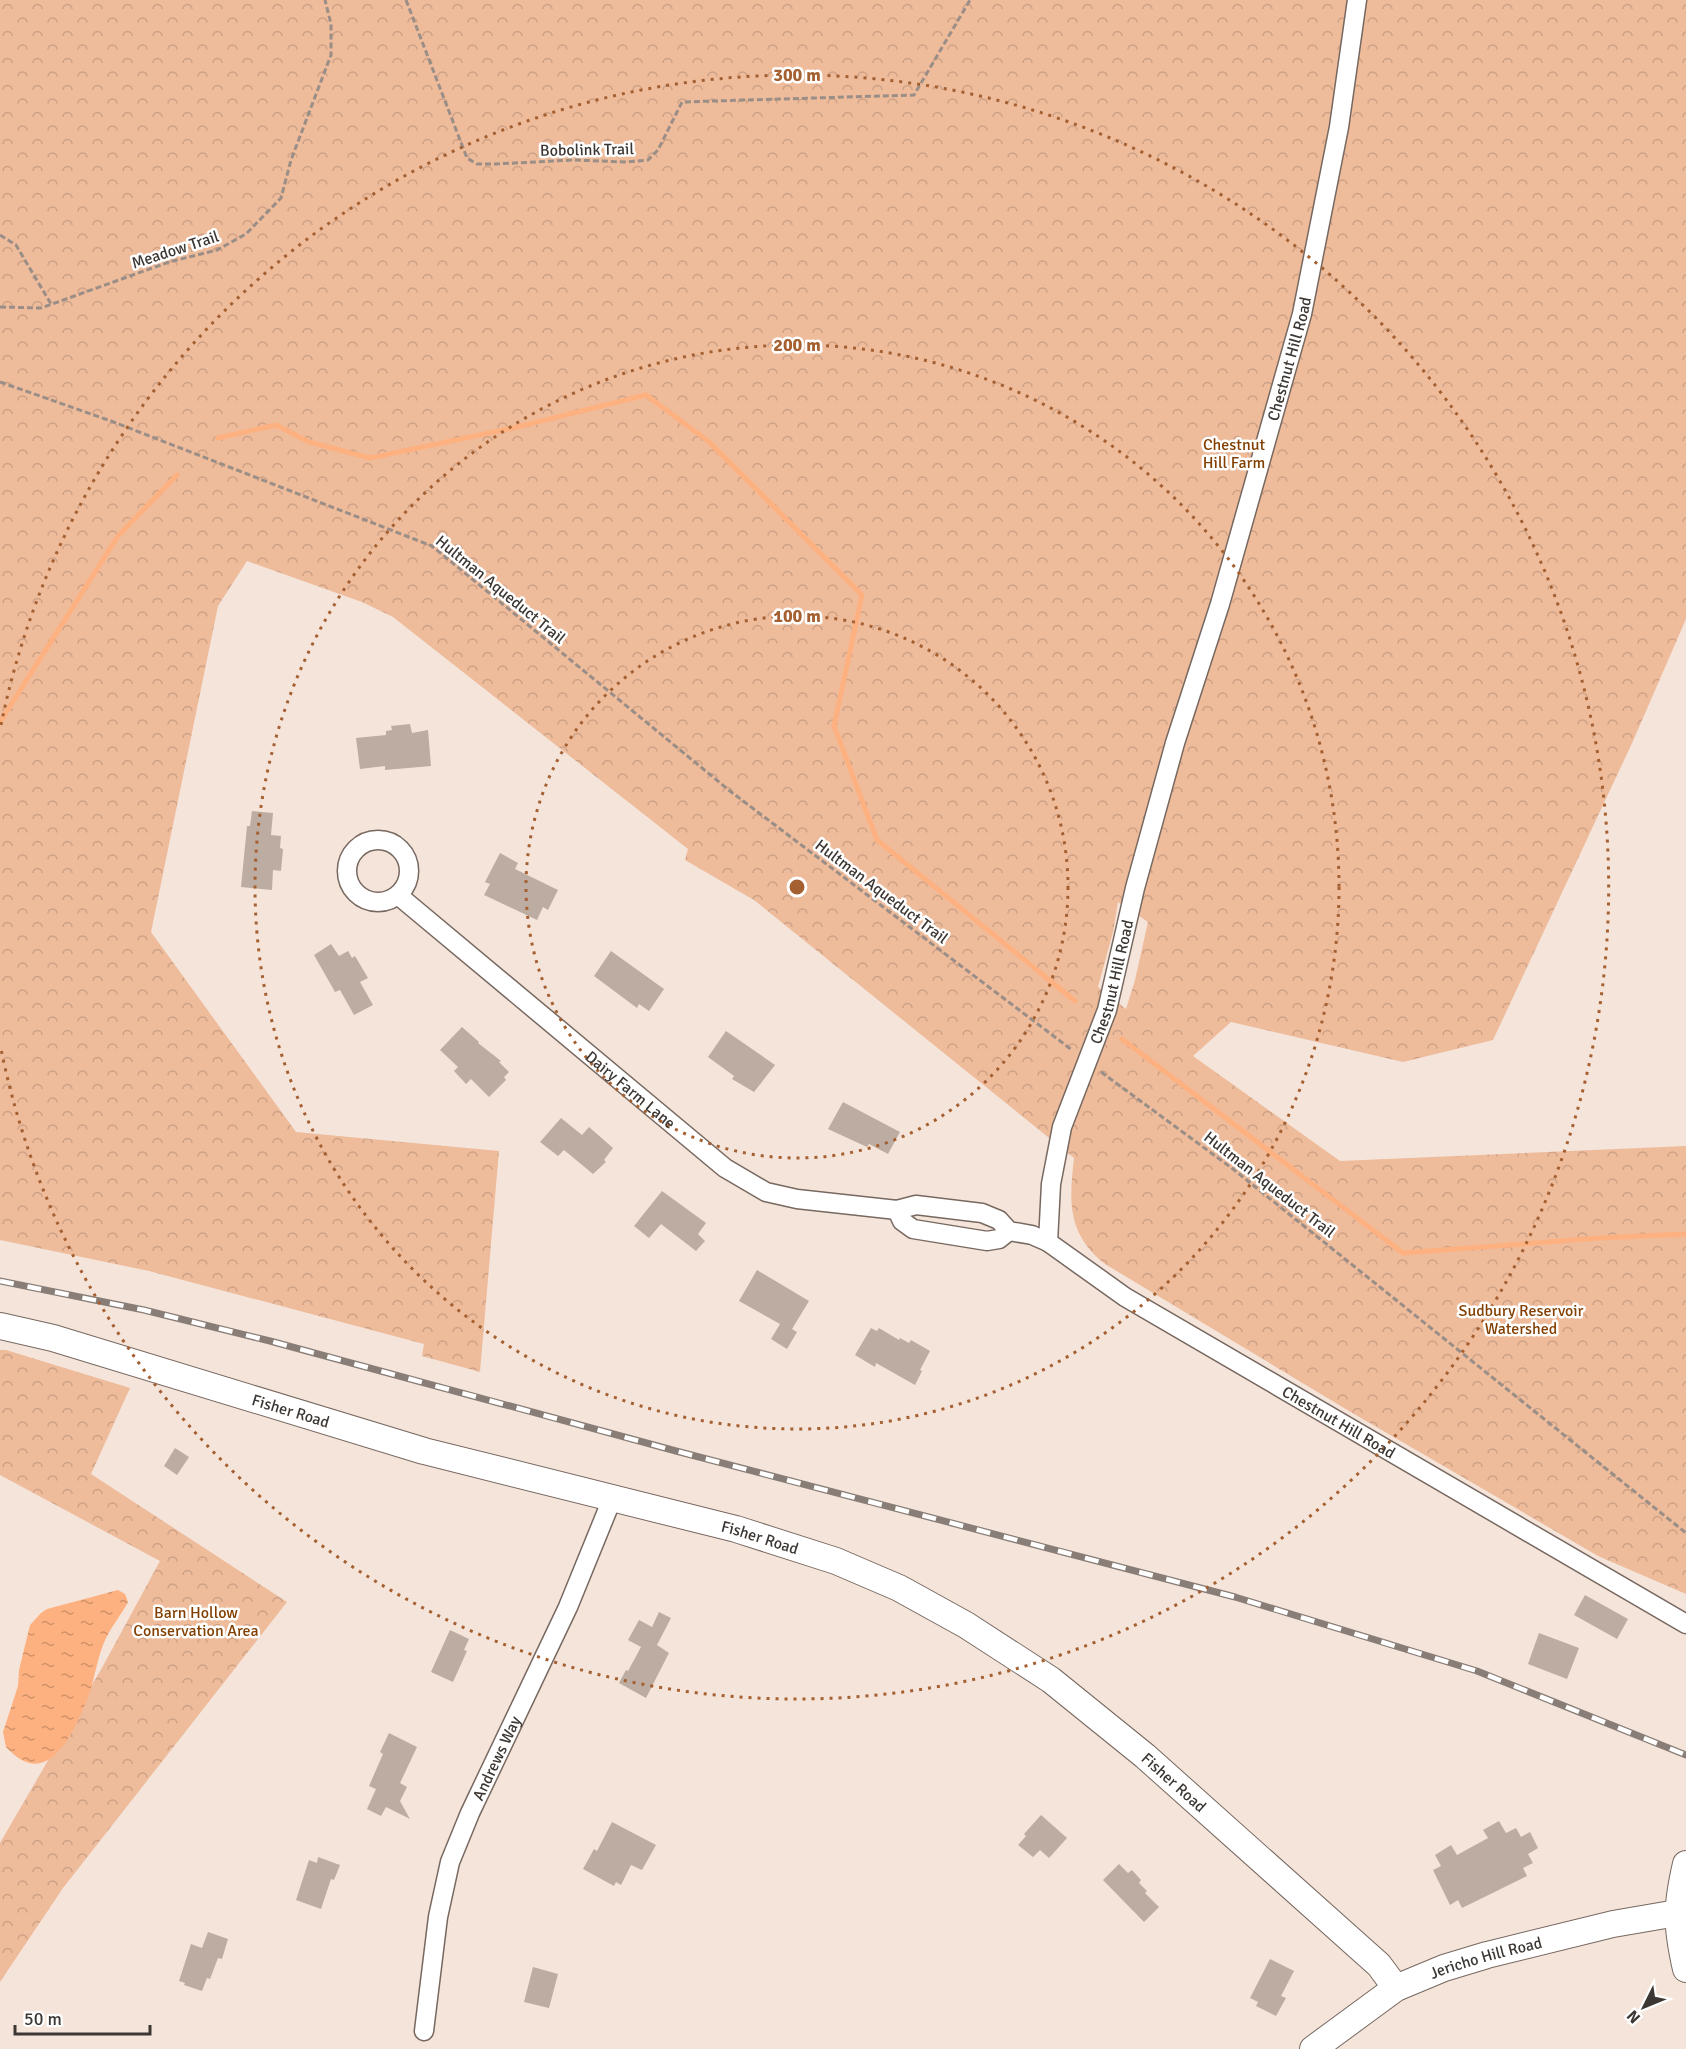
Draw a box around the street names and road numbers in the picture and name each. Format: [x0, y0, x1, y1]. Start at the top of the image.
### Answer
street label: Bobolink Trail [540, 139, 635, 161]
street label: Meadow Trail [129, 226, 222, 273]
street label: Chestnut Hill Road [1263, 295, 1316, 423]
street label: Hultman Aqueduct Trail [431, 531, 570, 649]
street label: Hultman Aqueduct Trail [811, 835, 952, 949]
street label: Chestnut Hill Road [1086, 918, 1138, 1047]
street label: Dairy Farm Lane [581, 1047, 679, 1134]
street label: Hultman Aqueduct Trail [1200, 1127, 1339, 1243]
street label: Chestnut Hill Road [1278, 1382, 1399, 1463]
street label: Fisher Road [249, 1390, 332, 1433]
street label: Fisher Road [719, 1517, 801, 1559]
street label: Andrews Way [469, 1713, 526, 1804]
street label: Fisher Road [1137, 1749, 1210, 1817]
street label: Jericho Hill Road [1427, 1933, 1544, 1984]

